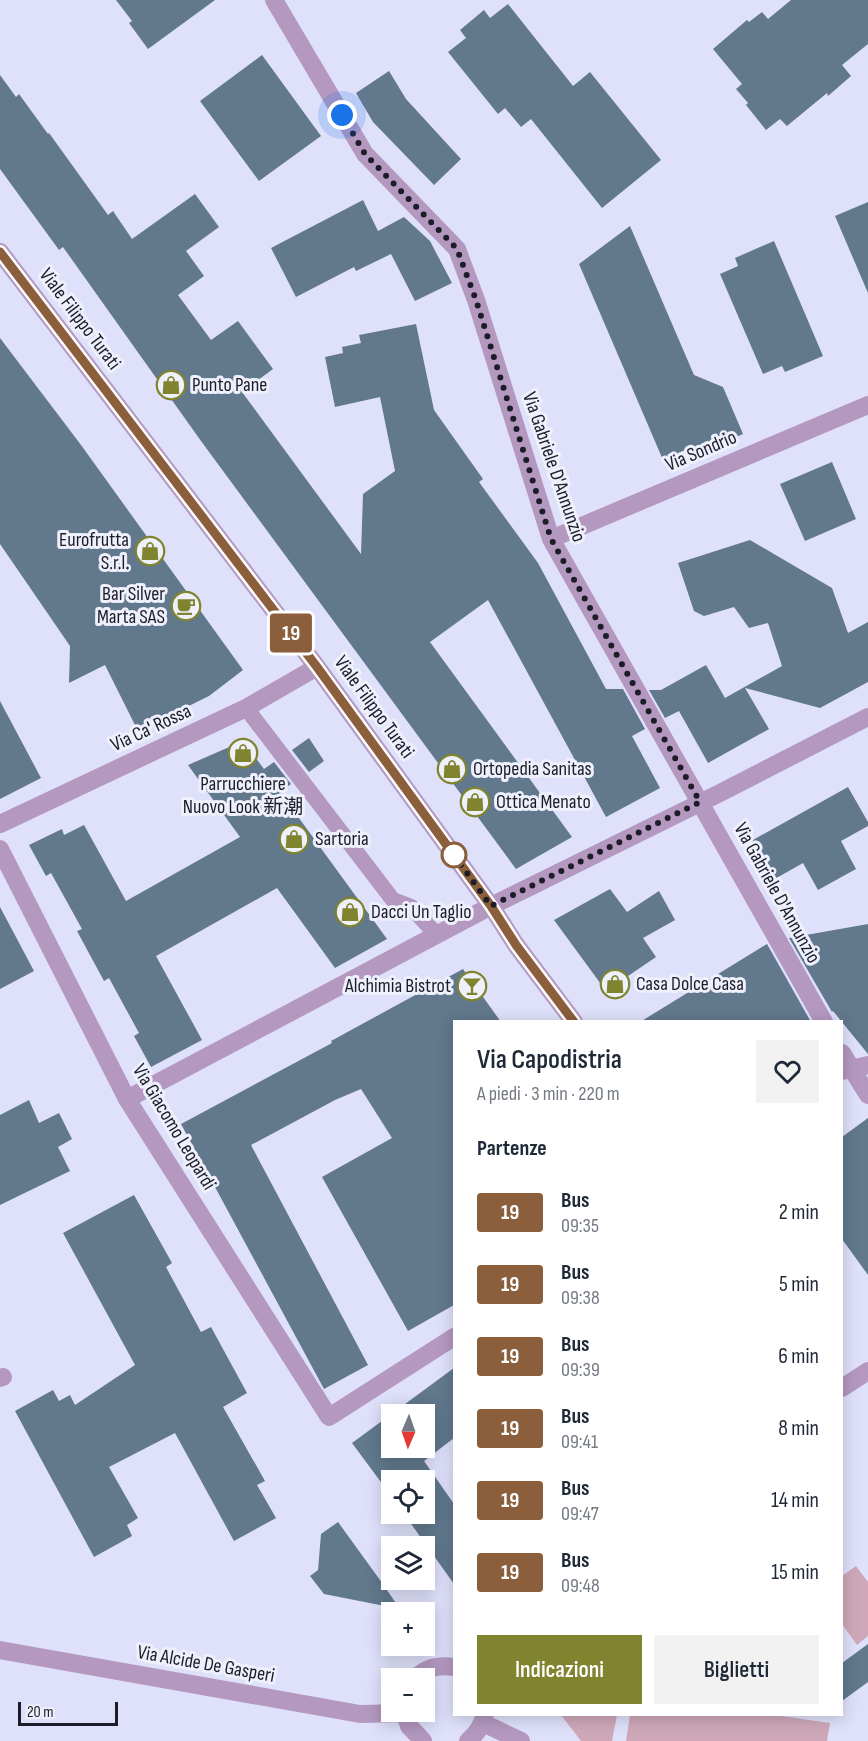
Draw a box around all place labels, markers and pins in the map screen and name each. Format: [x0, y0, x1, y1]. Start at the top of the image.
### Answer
shop icon: Punto Pane [155, 369, 187, 401]
place label: Punto Pane [192, 373, 267, 397]
place label: Eurofrutta S.r.l. [59, 528, 129, 575]
shop icon: Eurofrutta S.r.l. [134, 535, 166, 567]
place label: Bar Silver Marta SAS [97, 582, 165, 629]
cafe icon: Bar Silver Marta SAS [170, 590, 202, 622]
shop icon: Parrucchiere Nuovo Look 新潮 [227, 737, 259, 769]
shop icon: Ortopedia Sanitas [436, 753, 468, 785]
place label: Ortopedia Sanitas [473, 757, 592, 781]
place label: Parrucchiere Nuovo Look 新潮 [183, 772, 303, 819]
shop icon: Ottica Menato [459, 786, 491, 818]
place label: Ottica Menato [496, 790, 591, 814]
shop icon: Sartoria [278, 823, 310, 855]
place label: Sartoria [315, 827, 369, 851]
unlabelled marker [441, 842, 467, 868]
shop icon: Dacci Un Taglio [334, 896, 366, 928]
place label: Dacci Un Taglio [371, 900, 472, 924]
shop icon: Casa Dolce Casa [599, 968, 631, 1000]
bar icon: Alchimia Bistrot [456, 970, 488, 1002]
place label: Casa Dolce Casa [636, 972, 744, 996]
place label: Alchimia Bistrot [344, 974, 451, 998]

